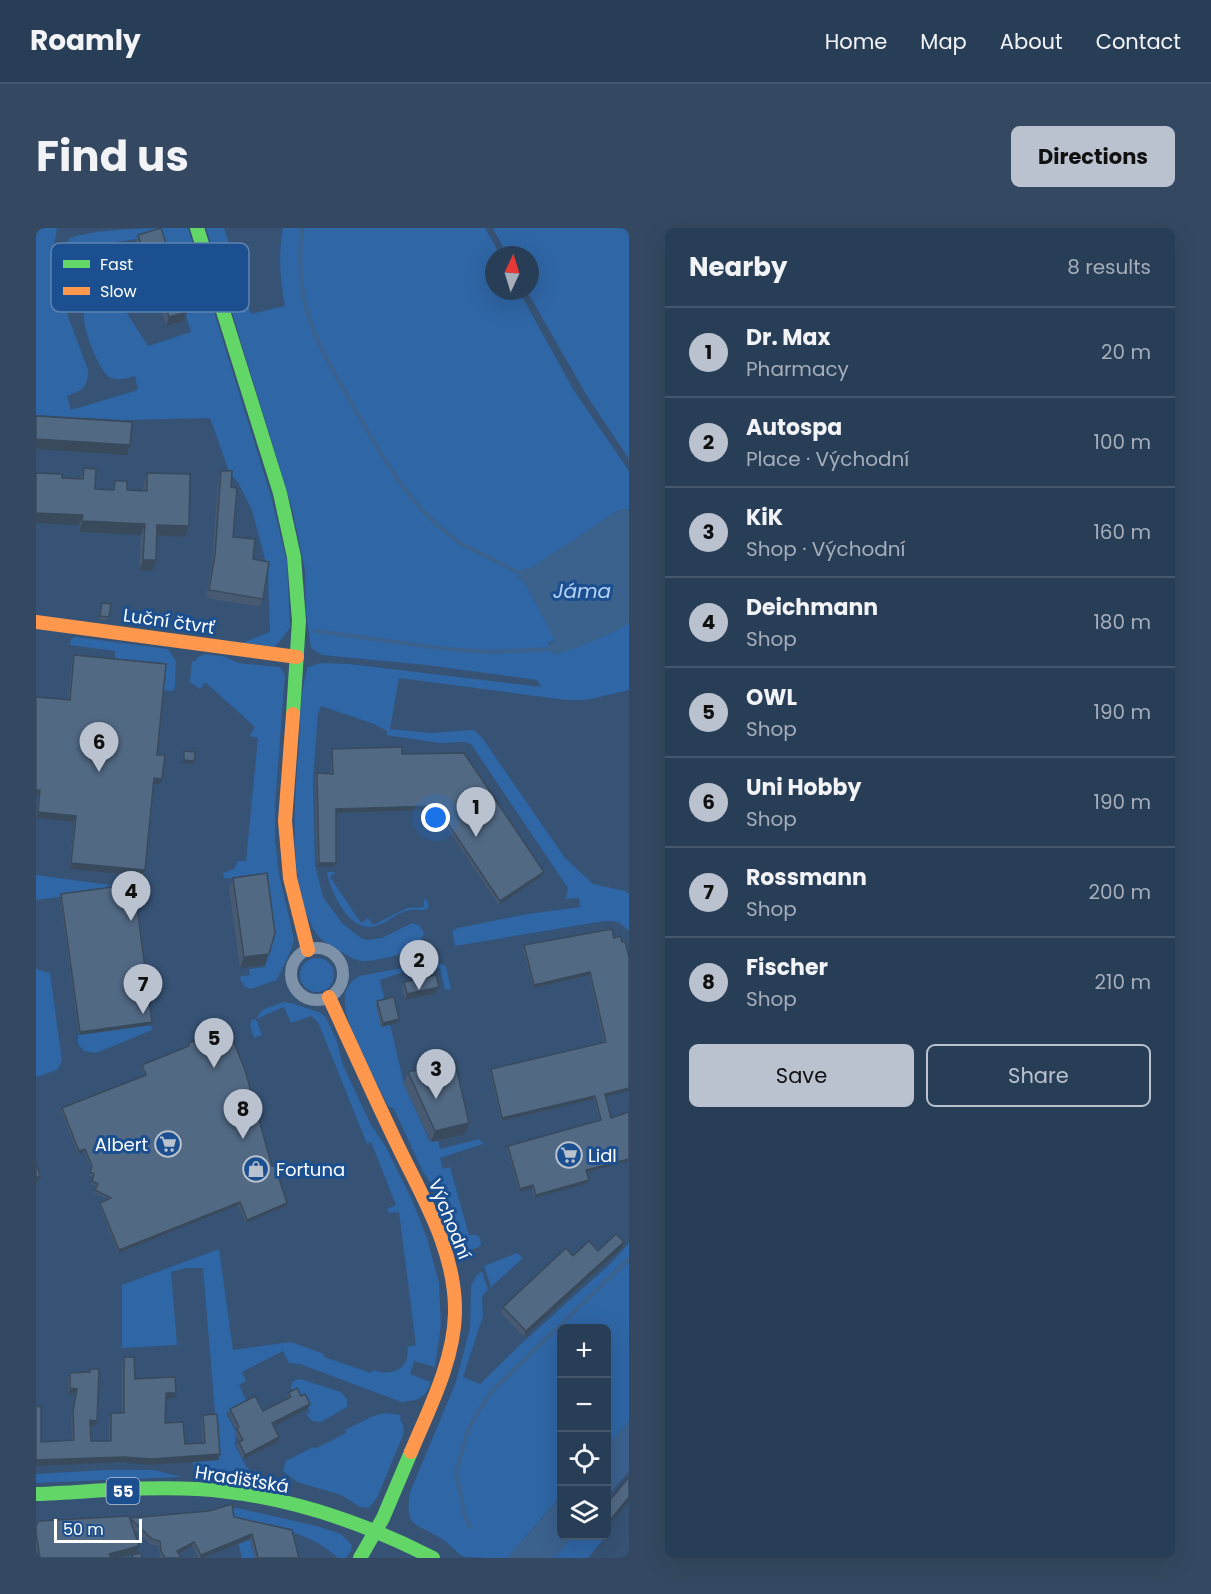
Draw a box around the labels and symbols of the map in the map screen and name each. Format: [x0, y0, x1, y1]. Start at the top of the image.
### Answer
legend [51, 243, 249, 312]
north arrow [485, 246, 539, 300]
text: Fast [100, 253, 133, 276]
text: Slow [100, 280, 137, 303]
water label: Jáma [553, 577, 611, 605]
street label: Luční čtvrť [122, 602, 217, 640]
pin: 6 [80, 722, 118, 772]
pin: 1 [456, 788, 496, 837]
your location [421, 803, 450, 832]
pin: 4 [112, 872, 151, 921]
pin: 2 [400, 940, 439, 990]
pin: 7 [124, 964, 162, 1014]
pin: 5 [194, 1018, 234, 1068]
pin: 3 [416, 1050, 456, 1099]
pin: 8 [224, 1090, 262, 1139]
supermarket icon: Albert [153, 1129, 183, 1159]
place label: Albert [95, 1132, 148, 1157]
supermarket icon: Lidl [554, 1140, 584, 1170]
place label: Lidl [588, 1143, 617, 1168]
shop icon: Fortuna [241, 1154, 271, 1184]
place label: Fortuna [276, 1157, 345, 1182]
street label: Východní [423, 1175, 477, 1263]
street label: Hradišťská [193, 1459, 291, 1499]
road number: 55 [106, 1478, 140, 1504]
scale bar [54, 1516, 142, 1544]

